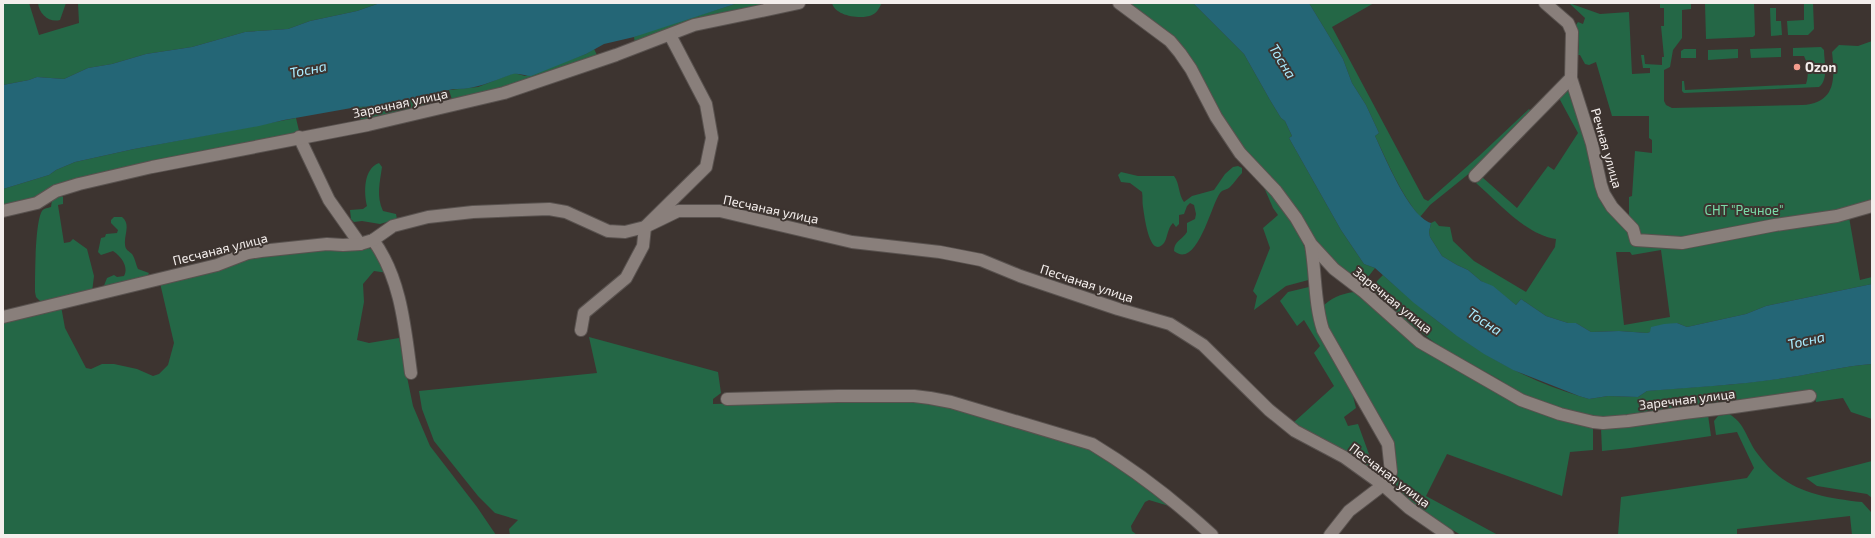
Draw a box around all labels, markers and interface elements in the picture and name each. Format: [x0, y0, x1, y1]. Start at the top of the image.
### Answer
water label: Тосна [1266, 41, 1300, 81]
water label: Тосна [288, 57, 328, 81]
place label: Ozon [1805, 59, 1836, 75]
marker: Ozon [1792, 62, 1802, 72]
street label: Заречная улица [351, 85, 449, 121]
street label: Речная улица [1588, 106, 1626, 190]
street label: Песчаная улица [722, 191, 820, 227]
park label: СНТ "Речное" [1705, 202, 1783, 218]
street label: Песчаная улица [171, 229, 269, 269]
street label: Песчаная улица [1038, 260, 1136, 306]
street label: Заречная улица [1350, 263, 1436, 337]
water label: Тосна [1465, 304, 1505, 338]
water label: Тосна [1786, 327, 1826, 353]
street label: Заречная улица [1638, 385, 1736, 413]
street label: Песчаная улица [1346, 439, 1434, 511]

